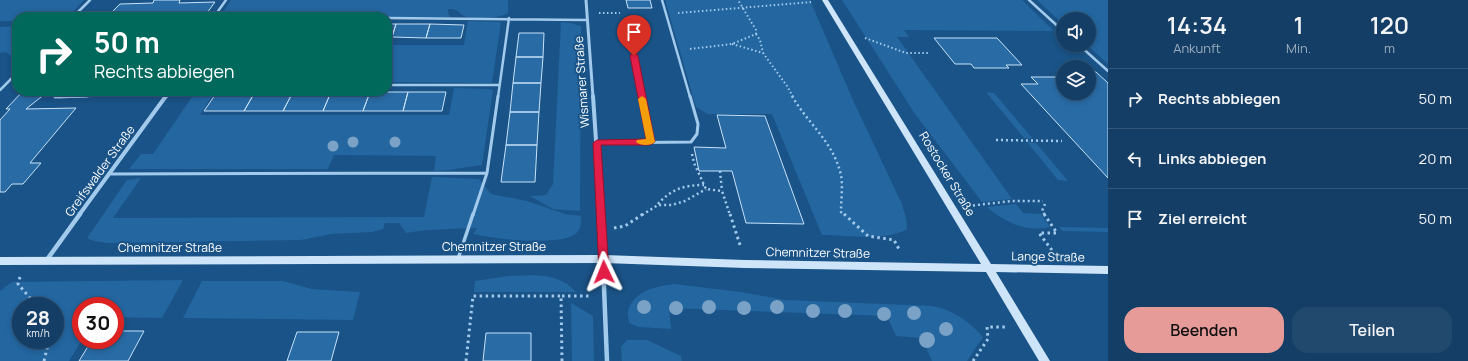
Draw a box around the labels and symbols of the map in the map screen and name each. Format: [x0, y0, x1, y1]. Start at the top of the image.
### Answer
pin [617, 15, 651, 56]
street label: Wismarer Straße [570, 36, 593, 129]
street label: Greifswalder Straße [61, 122, 139, 220]
street label: Rostocker Straße [915, 128, 979, 219]
street label: Chemnitzer Straße [442, 238, 546, 255]
street label: Chemnitzer Straße [118, 239, 222, 256]
street label: Chemnitzer Straße [766, 243, 870, 262]
street label: Lange Straße [1011, 247, 1085, 266]
position arrow [583, 251, 625, 293]
speed limit sign: 30 [72, 297, 124, 349]

